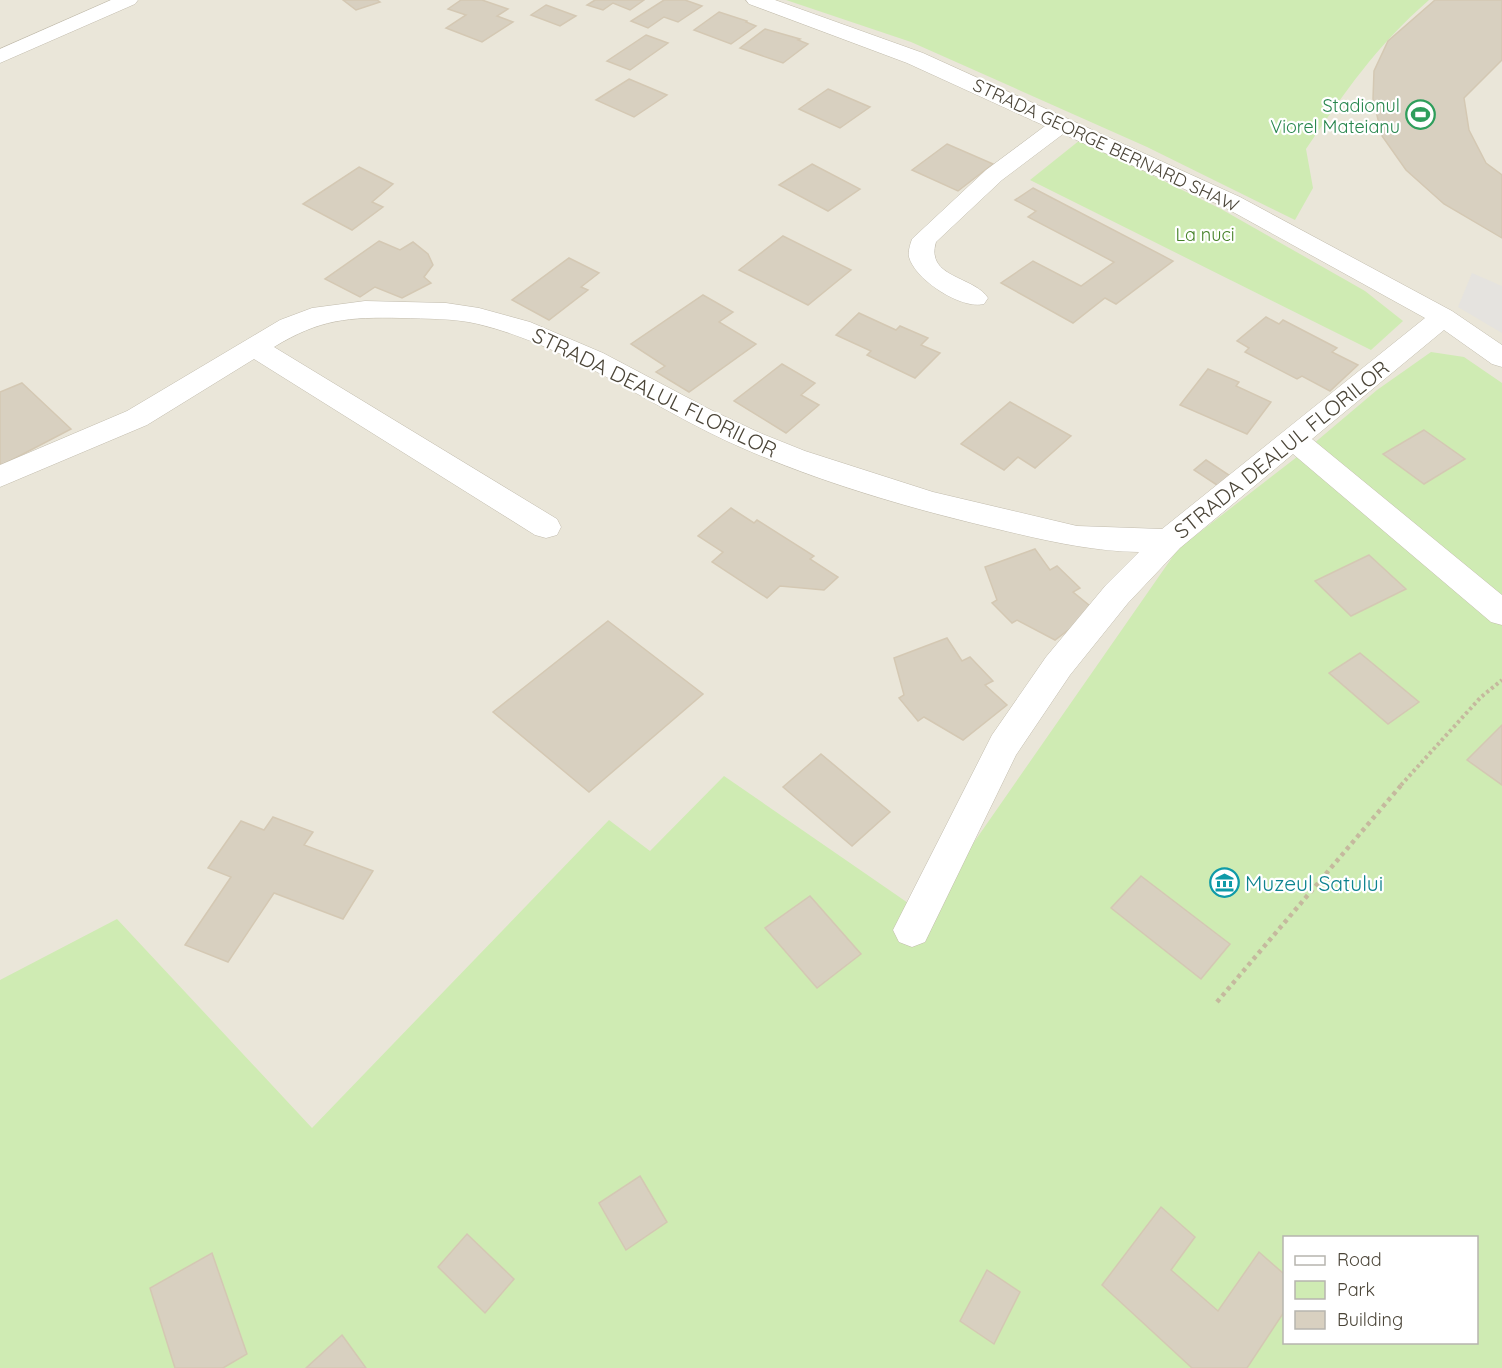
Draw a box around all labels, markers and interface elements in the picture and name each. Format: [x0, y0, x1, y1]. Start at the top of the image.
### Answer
street label: STRADA GEORGE BERNARD SHAW [969, 73, 1243, 217]
place label: Stadionul Viorel Mateianu [1270, 94, 1400, 138]
sports icon: Stadionul Viorel Mateianu [1405, 99, 1437, 131]
park label: La nuci [1175, 223, 1235, 246]
street label: STRADA DEALUL FLORILOR [528, 321, 782, 463]
street label: STRADA DEALUL FLORILOR [1168, 354, 1394, 544]
museum icon: Muzeul Satului [1208, 867, 1240, 899]
place label: Muzeul Satului [1245, 870, 1383, 896]
legend [1283, 1236, 1478, 1344]
text: Road [1337, 1248, 1382, 1271]
text: Park [1337, 1278, 1375, 1301]
text: Building [1337, 1308, 1403, 1331]

